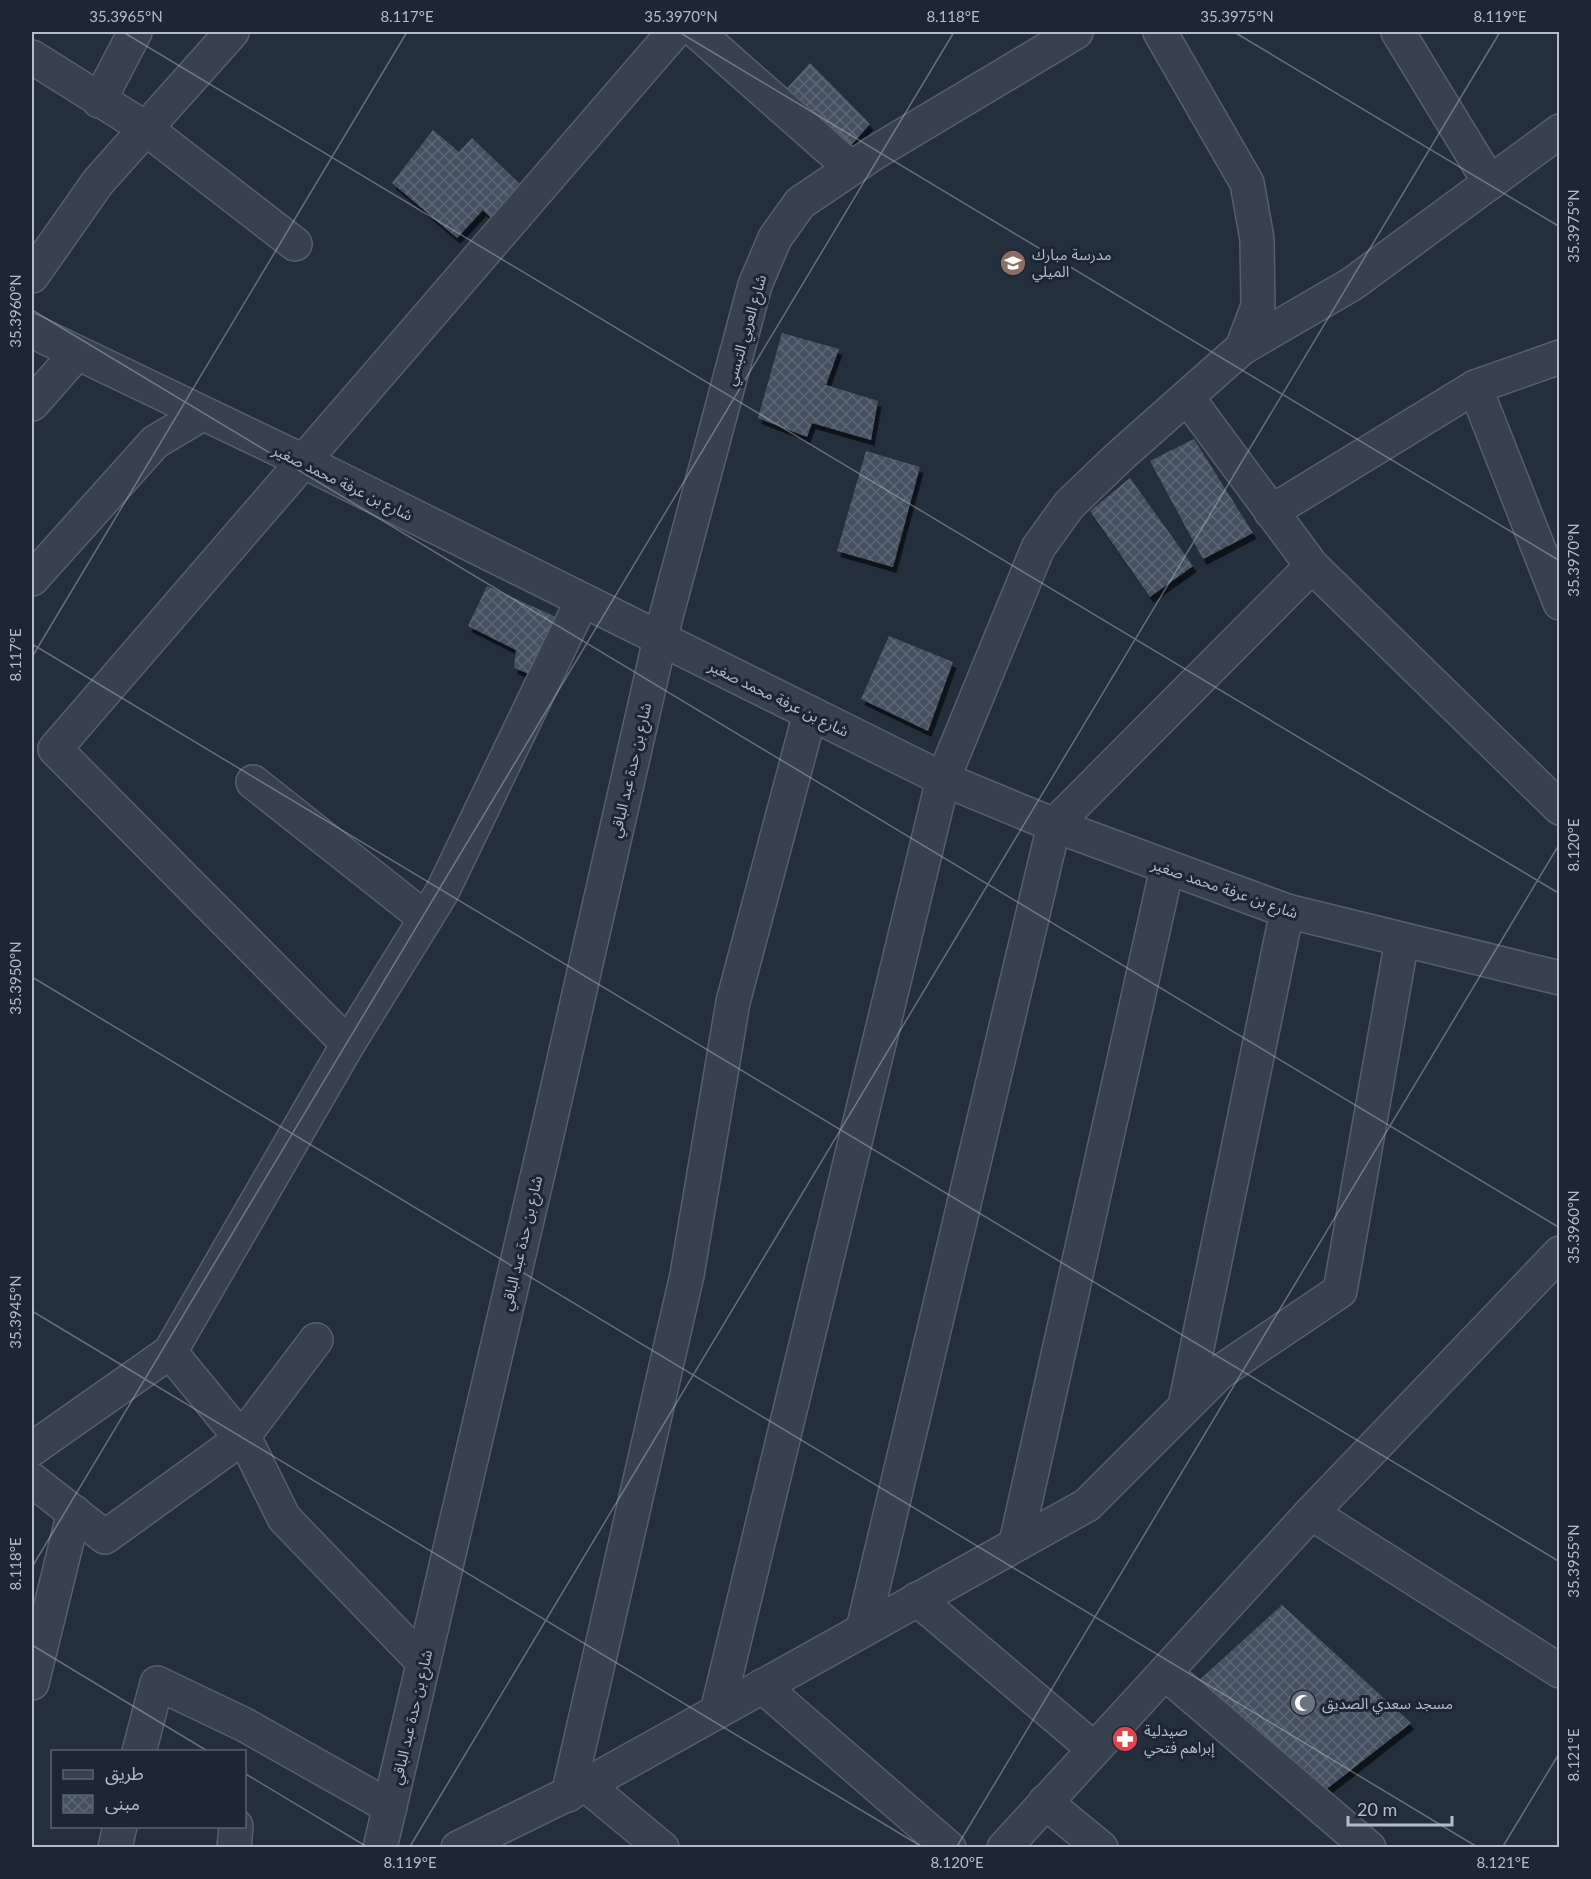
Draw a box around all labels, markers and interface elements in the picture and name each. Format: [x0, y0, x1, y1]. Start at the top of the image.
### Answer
text: 35.3965°N [89, 7, 163, 25]
text: 8.117°E [380, 7, 434, 25]
text: 35.3970°N [644, 7, 718, 25]
text: 8.118°E [926, 7, 980, 25]
text: 35.3975°N [1200, 7, 1274, 25]
text: 8.119°E [1473, 7, 1527, 25]
text: 35.3975°N [1564, 189, 1582, 263]
place label: مدرسة مبارك الميلي [1032, 245, 1112, 283]
school or university icon: مدرسة مبارك الميلي [998, 248, 1028, 278]
street label: شارع العربي التبسي [721, 272, 773, 389]
text: 35.3960°N [6, 274, 24, 348]
street label: شارع بن عرفة محمد صغير [267, 440, 416, 527]
text: 35.3970°N [1564, 523, 1582, 597]
text: 8.117°E [6, 628, 24, 682]
street label: شارع بن عرفة محمد صغير [703, 656, 852, 743]
street label: شارع بن حدة عبد الباقي [606, 701, 658, 840]
text: 8.120°E [1564, 818, 1582, 872]
street label: شارع بن عرفة محمد صغير [1147, 854, 1301, 925]
text: 35.3950°N [6, 941, 24, 1015]
street label: شارع بن حدة عبد الباقي [497, 1174, 549, 1313]
text: 35.3960°N [1564, 1190, 1582, 1264]
text: 35.3945°N [6, 1275, 24, 1349]
text: 35.3955°N [1564, 1524, 1582, 1598]
text: 8.118°E [6, 1537, 24, 1591]
street label: شارع بن حدة عبد الباقي [387, 1648, 439, 1787]
mosque icon: مسجد سعدي الصديق [1288, 1688, 1318, 1718]
place label: مسجد سعدي الصديق [1322, 1694, 1453, 1715]
place label: صيدلية إبراهم فتحي [1144, 1721, 1215, 1759]
pharmacy icon: صيدلية إبراهم فتحي [1110, 1724, 1140, 1754]
text: 8.121°E [1564, 1728, 1582, 1782]
legend [51, 1750, 246, 1828]
text: طريق [105, 1762, 144, 1785]
scale bar [1348, 1789, 1452, 1827]
text: مبنى [105, 1792, 140, 1815]
text: 20 m [1357, 1798, 1397, 1820]
text: 8.119°E [383, 1853, 437, 1871]
text: 8.120°E [930, 1853, 984, 1871]
text: 8.121°E [1476, 1853, 1530, 1871]

